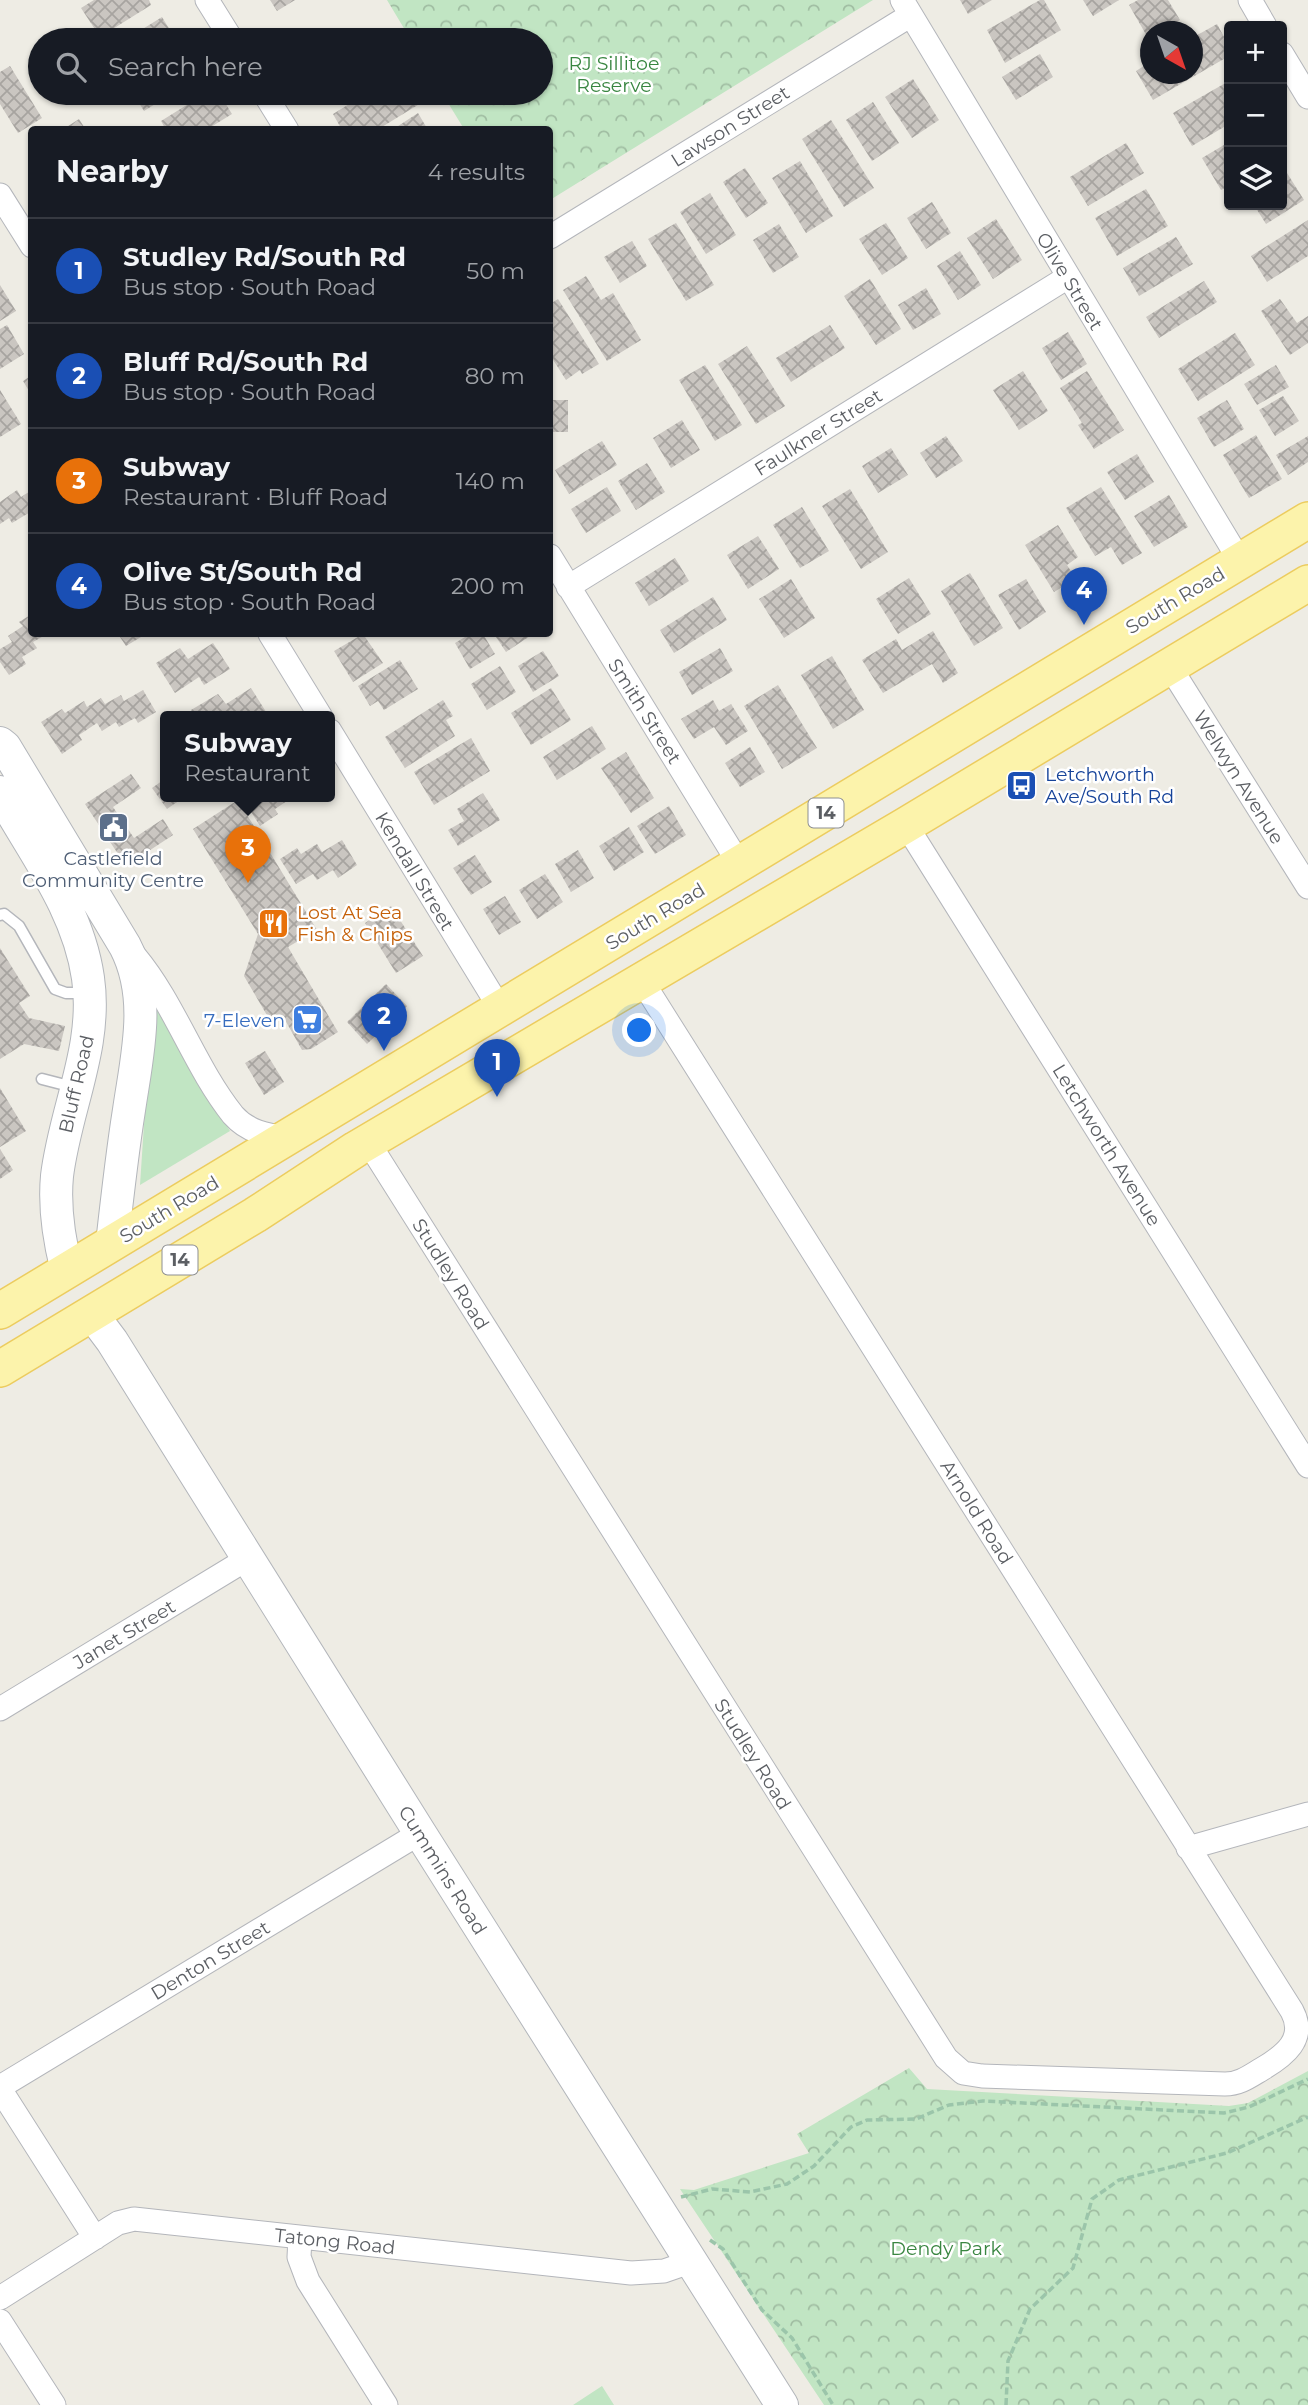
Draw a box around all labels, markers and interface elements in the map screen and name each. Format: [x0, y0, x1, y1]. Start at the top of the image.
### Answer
north arrow [1140, 21, 1203, 84]
map controls [1224, 21, 1287, 210]
button: + [1224, 21, 1287, 84]
search box [28, 28, 553, 105]
icon: search [52, 48, 90, 86]
text: Search here [108, 51, 263, 83]
park label: RJ Sillitoe Reserve [569, 52, 659, 97]
street label: Lawson Street [667, 81, 794, 172]
button: − [1224, 84, 1287, 147]
button: layers [1224, 147, 1287, 210]
text: Nearby [56, 153, 168, 190]
text: 4 results [428, 158, 525, 186]
street label: Olive Street [1031, 228, 1108, 335]
text: Studley Rd/South Rd [123, 241, 406, 273]
text: 1 [74, 257, 84, 285]
text: 50 m [466, 257, 525, 285]
text: Bus stop · South Road [123, 273, 376, 301]
text: Bluff Rd/South Rd [123, 346, 368, 378]
text: 2 [72, 362, 86, 390]
text: 80 m [465, 362, 525, 390]
text: Bus stop · South Road [123, 378, 376, 406]
street label: Faulkner Street [750, 384, 887, 481]
text: Subway [123, 451, 230, 483]
text: 3 [72, 467, 86, 495]
text: 140 m [456, 467, 525, 495]
text: Restaurant · Bluff Road [123, 483, 388, 511]
text: Olive St/South Rd [123, 556, 362, 588]
street label: South Road [1122, 562, 1229, 639]
pin: 4 [1061, 567, 1107, 625]
text: 4 [71, 572, 87, 600]
text: 200 m [451, 572, 525, 600]
text: Bus stop · South Road [123, 588, 376, 616]
street label: Smith Street [603, 654, 686, 768]
street label: Welwyn Avenue [1188, 706, 1289, 848]
popup [160, 711, 335, 802]
text: Subway [184, 727, 291, 759]
text: Restaurant [184, 759, 311, 787]
place label: Letchworth Ave/South Rd [1045, 763, 1174, 808]
bus stop icon: Letchworth Ave/South Rd [1005, 768, 1039, 802]
road number: 14 [808, 798, 844, 828]
street label: Kendall Street [370, 808, 459, 935]
public building icon: Castlefield Community Centre [96, 810, 130, 844]
pin: 3 [225, 825, 271, 883]
place label: Castlefield Community Centre [22, 847, 204, 892]
street label: South Road [602, 878, 709, 955]
place label: Lost At Sea Fish & Chips [297, 901, 413, 946]
restaurant icon: Lost At Sea Fish & Chips [257, 906, 291, 940]
pin: 2 [361, 993, 407, 1051]
supermarket icon: 7-Eleven [291, 1003, 325, 1037]
place label: 7-Eleven [204, 1009, 285, 1032]
your location [622, 1013, 656, 1047]
street label: Bluff Road [54, 1033, 99, 1135]
pin: 1 [474, 1039, 520, 1097]
street label: Letchworth Avenue [1047, 1060, 1166, 1230]
street label: South Road [116, 1171, 223, 1248]
street label: Studley Road [407, 1215, 494, 1334]
road number: 14 [162, 1246, 198, 1274]
street label: Arnold Road [935, 1456, 1018, 1569]
street label: Janet Street [68, 1595, 180, 1674]
street label: Studley Road [709, 1695, 796, 1814]
street label: Cummins Road [394, 1801, 492, 1939]
street label: Denton Street [147, 1916, 274, 2005]
street label: Tatong Road [273, 2224, 396, 2259]
park label: Dendy Park [890, 2237, 1002, 2260]

